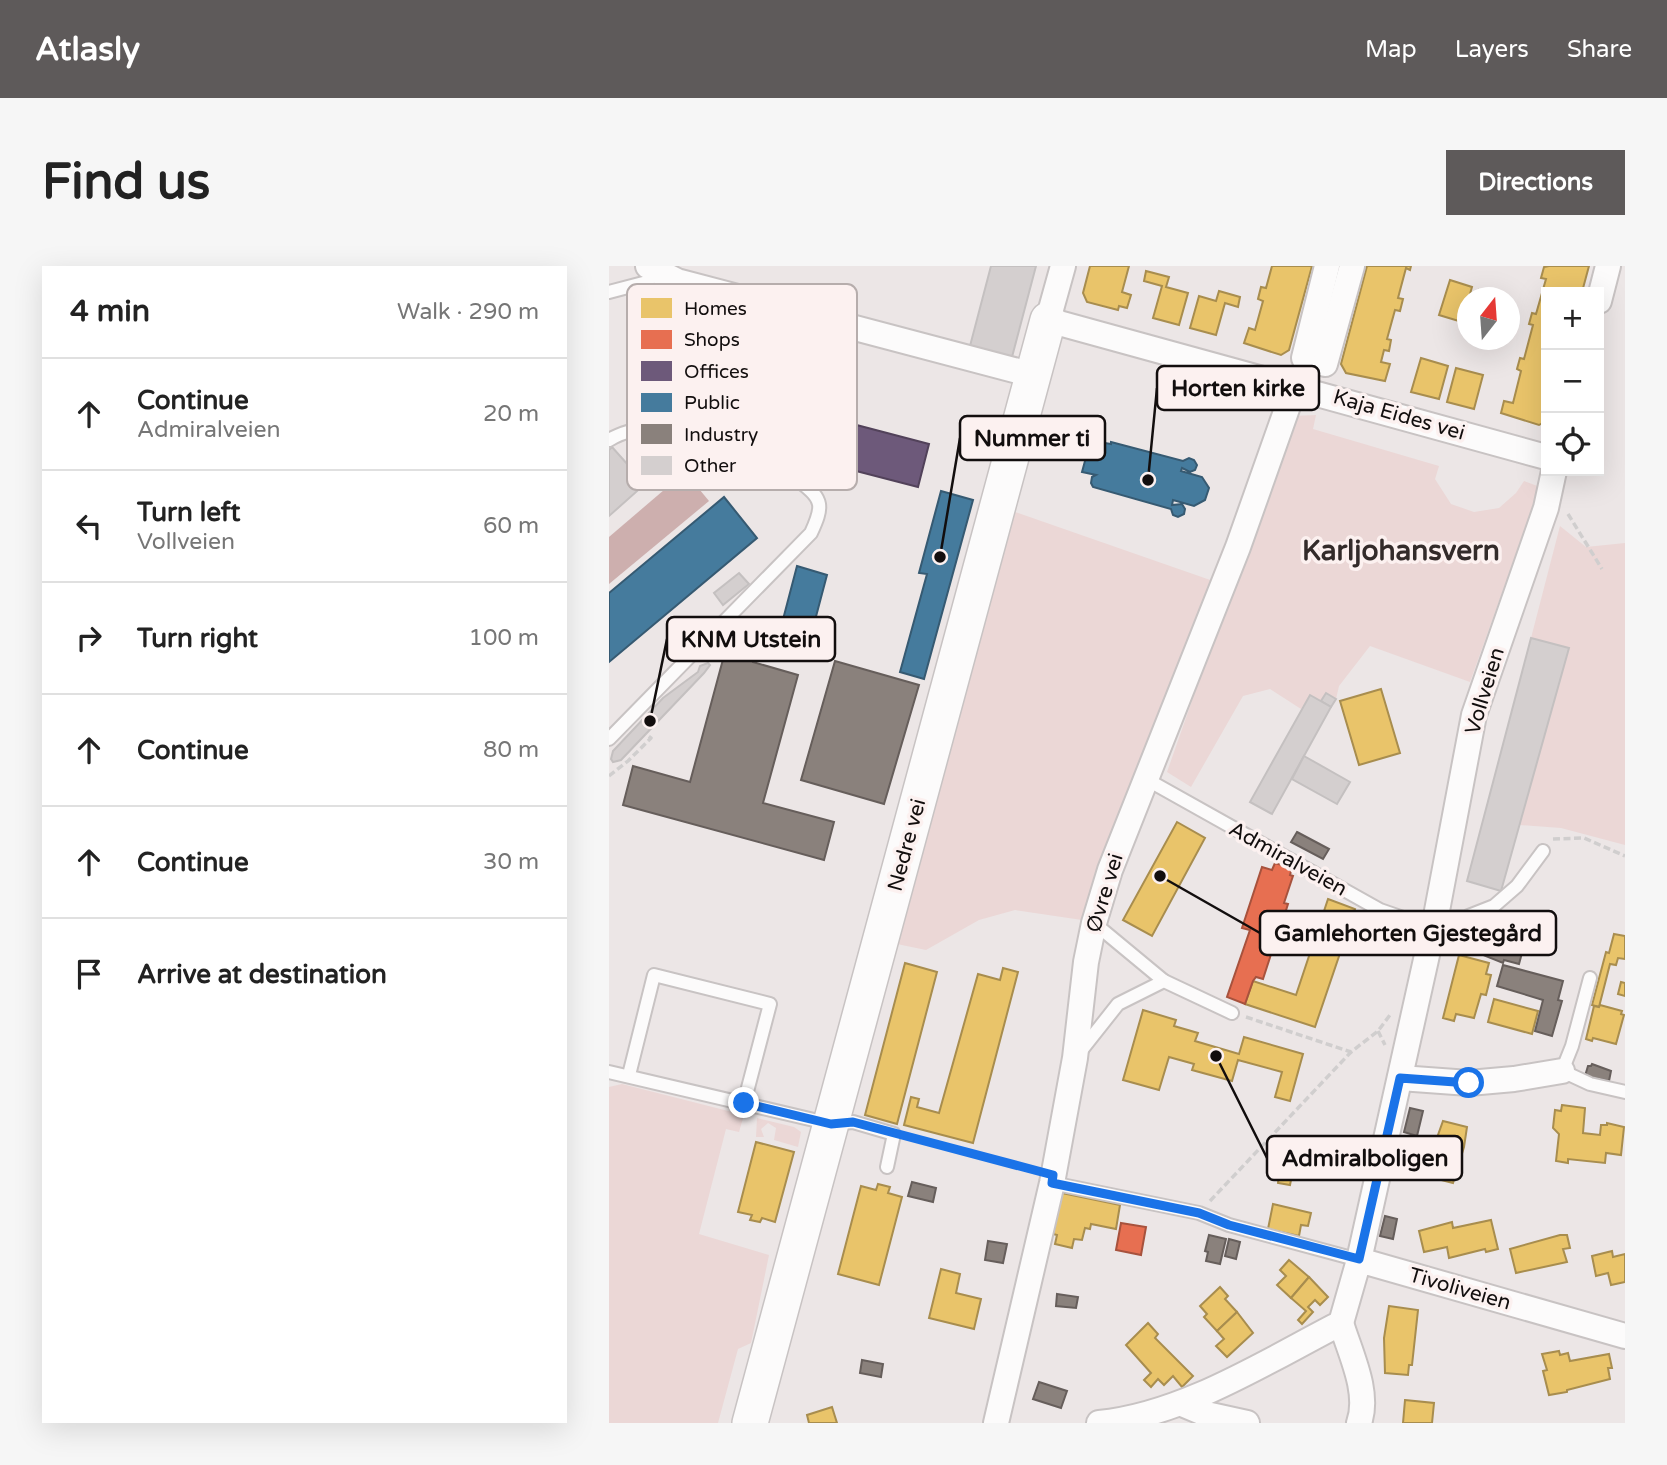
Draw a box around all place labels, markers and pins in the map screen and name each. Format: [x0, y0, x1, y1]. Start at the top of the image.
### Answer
callout: Horten kirke [1157, 366, 1319, 410]
callout: Nummer ti [960, 416, 1105, 460]
callout: KNM Utstein [667, 617, 835, 661]
callout: Gamlehorten Gjestegård [1260, 911, 1556, 955]
callout: Admiralboligen [1267, 1136, 1462, 1180]

